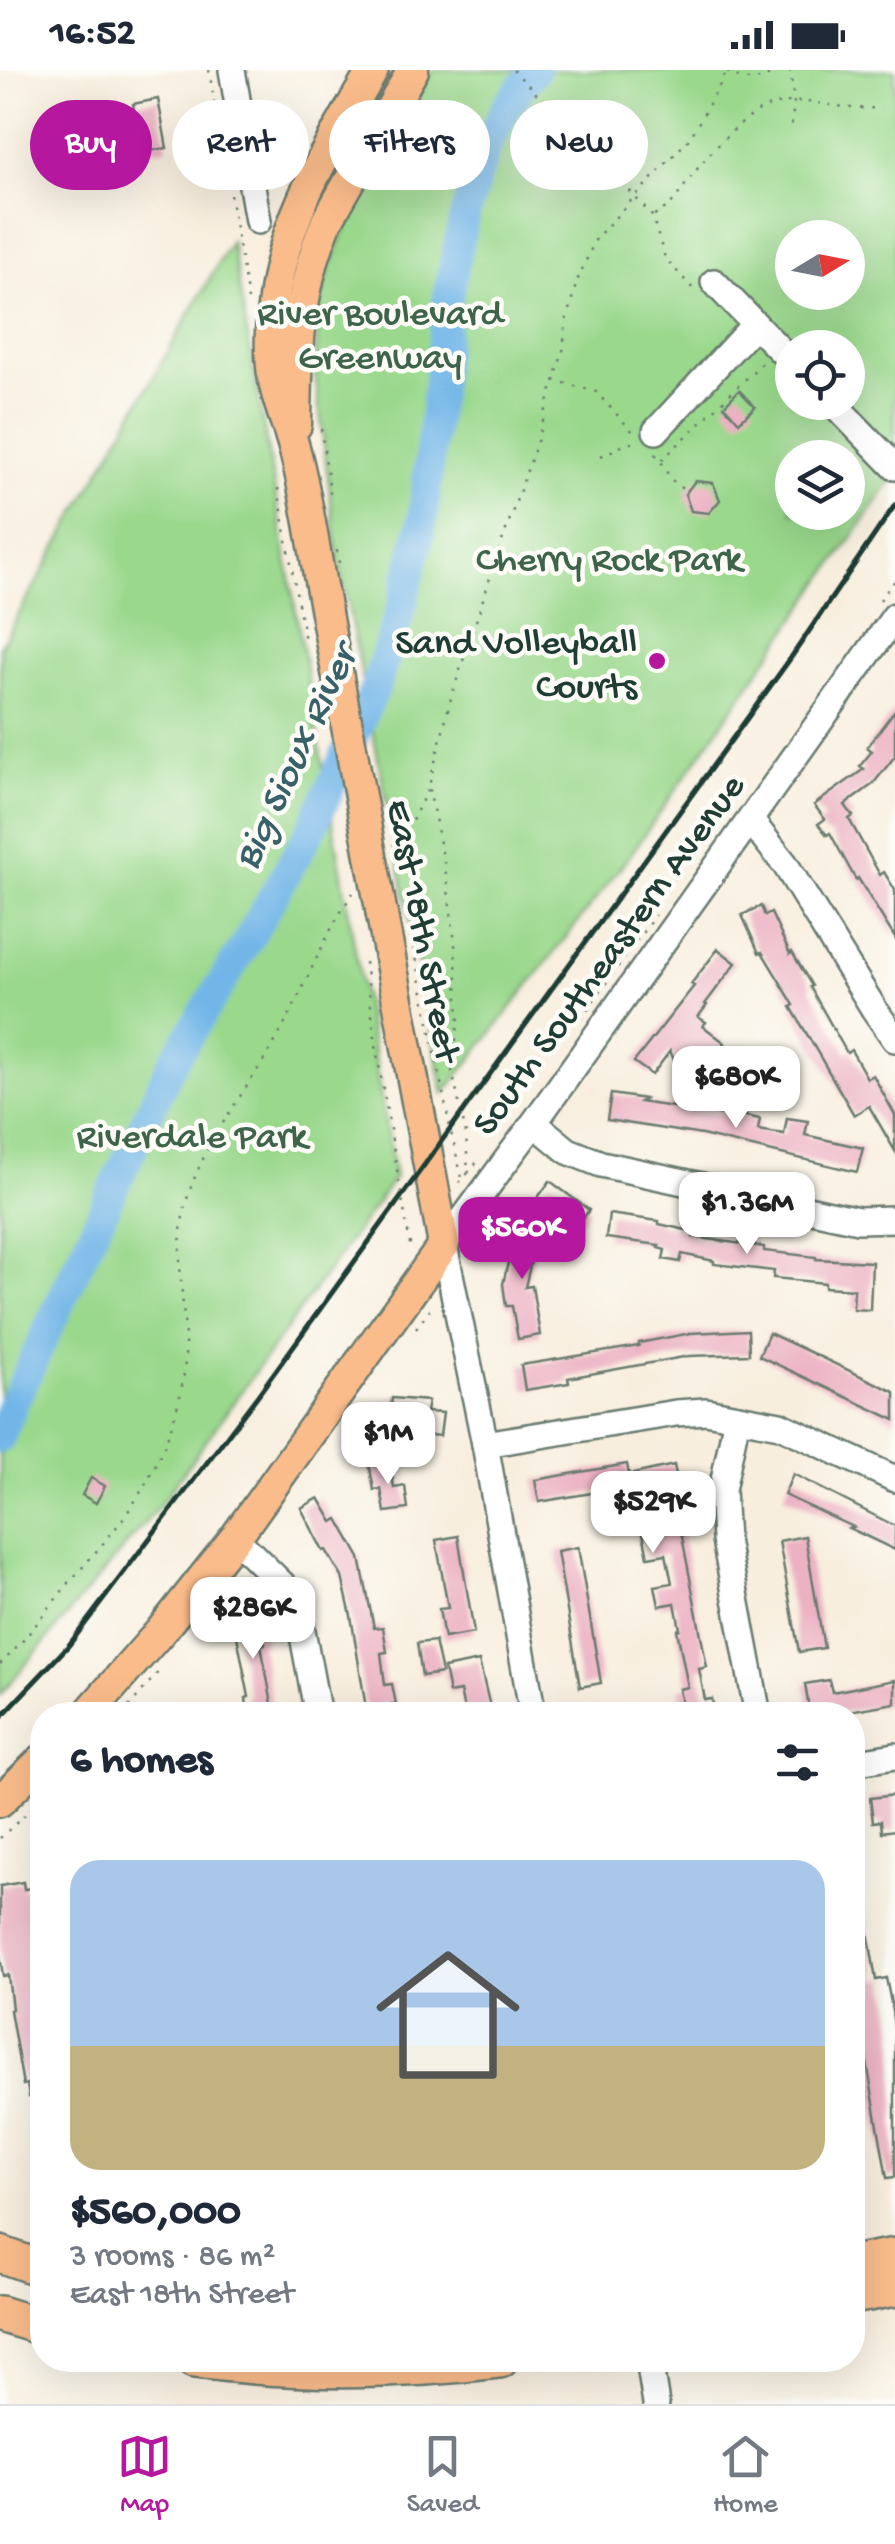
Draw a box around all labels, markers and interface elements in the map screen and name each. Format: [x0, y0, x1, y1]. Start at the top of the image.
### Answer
text: 16:52 [50, 13, 135, 57]
chip: Buy [30, 100, 152, 190]
chip: Rent [172, 100, 309, 190]
chip: Filters [329, 100, 490, 190]
chip: New [510, 100, 648, 190]
north arrow [775, 220, 865, 310]
map controls [775, 220, 865, 530]
park label: River Boulevard Greenway [257, 294, 505, 382]
button: locate [775, 330, 865, 420]
button: layers [775, 440, 865, 530]
park label: Cherry Rock Park [476, 540, 745, 584]
place label: Sand Volleyball Courts [395, 623, 638, 711]
water label: Big Sioux River [226, 633, 373, 878]
marker: Sand Volleyball Courts [646, 650, 668, 672]
street label: South Southeastern Avenue [465, 767, 757, 1146]
street label: East 18th Street [373, 797, 468, 1069]
pin: $680K [666, 1046, 806, 1131]
text: $680K [694, 1059, 778, 1097]
park label: Riverdale Park [77, 1117, 310, 1161]
pin: $1.36M [666, 1172, 828, 1257]
text: $1.36M [701, 1185, 793, 1223]
pin: $560K [452, 1197, 592, 1282]
text: $560K [480, 1210, 564, 1248]
pin: $1M [340, 1402, 436, 1487]
text: $1M [363, 1415, 413, 1453]
pin: $529K [583, 1471, 723, 1556]
text: $529K [613, 1484, 693, 1522]
pin: $286K [183, 1577, 323, 1662]
text: $286K [212, 1590, 294, 1628]
icon: filters [770, 1735, 825, 1790]
text: 6 homes [70, 1738, 213, 1787]
icon: home [358, 1925, 538, 2105]
text: $560,000 [70, 2190, 241, 2239]
text: 3 rooms · 86 m² [70, 2239, 275, 2277]
text: East 18th Street [70, 2277, 294, 2315]
tab: Map [117, 2429, 172, 2522]
tab: Saved [407, 2429, 478, 2522]
tab: Home [713, 2429, 778, 2522]

